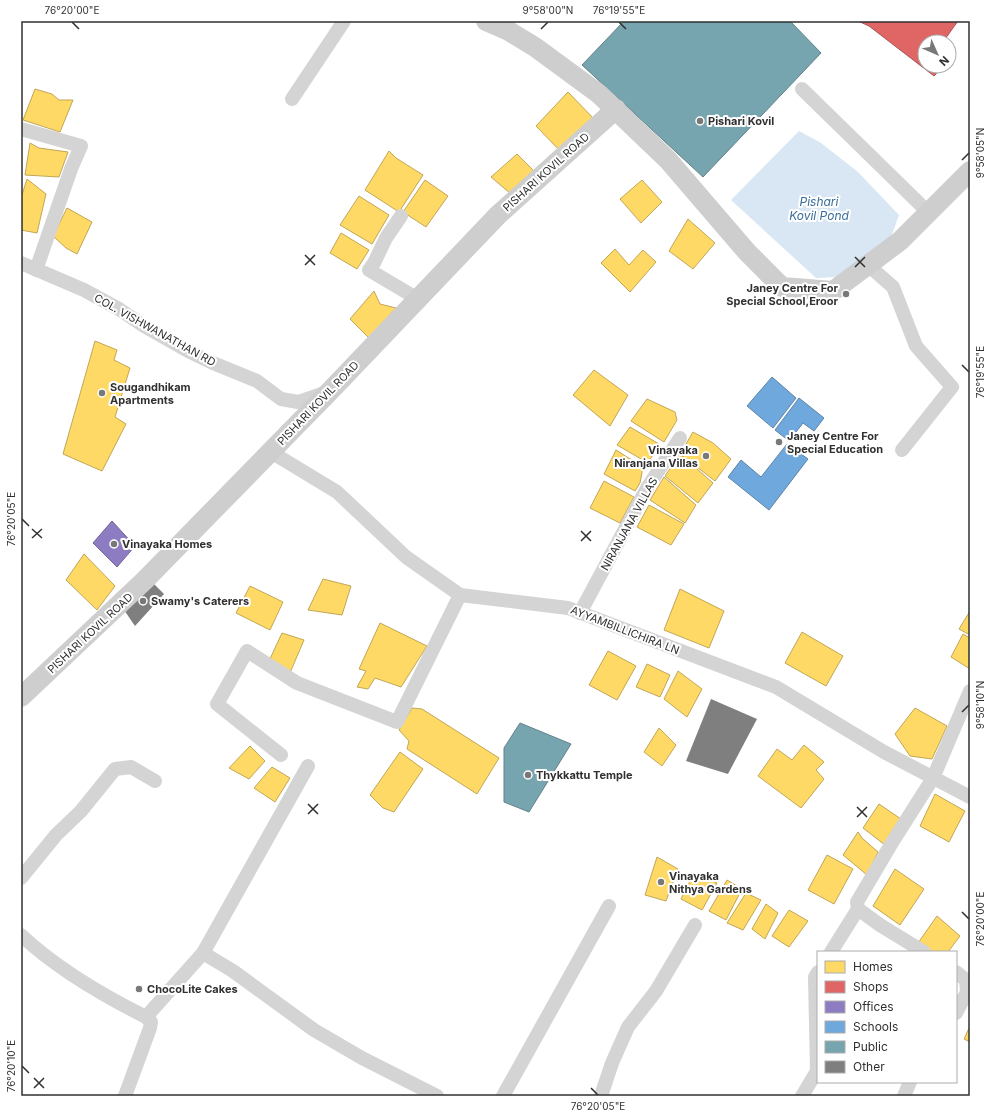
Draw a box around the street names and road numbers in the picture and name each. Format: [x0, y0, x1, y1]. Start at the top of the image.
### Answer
street label: PISHARI KOVIL ROAD [500, 129, 592, 215]
street label: COL. VISHWANATHAN RD [92, 291, 218, 369]
street label: PISHARI KOVIL ROAD [274, 358, 362, 448]
street label: NIRANJANA VILLAS [598, 475, 660, 573]
street label: PISHARI KOVIL ROAD [44, 590, 136, 676]
street label: AYYAMBILLICHIRA LN [569, 603, 681, 657]

